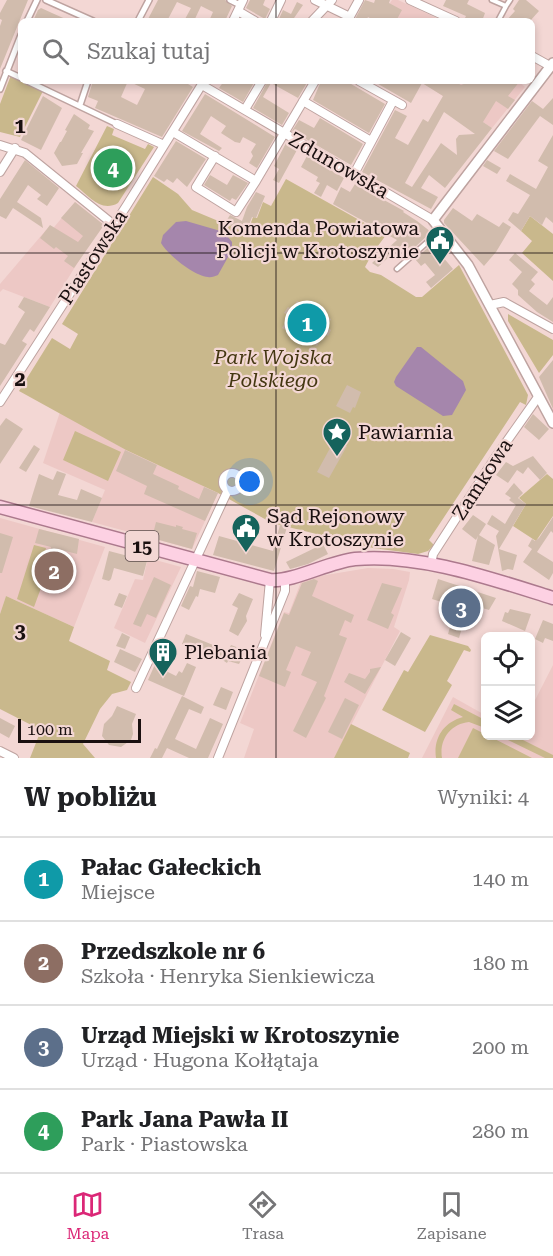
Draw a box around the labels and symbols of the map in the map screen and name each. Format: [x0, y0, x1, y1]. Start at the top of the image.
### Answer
text: 1 [14, 114, 26, 138]
street label: Zdunowska [285, 127, 393, 203]
pin: 4 [94, 146, 132, 190]
street label: Piastowska [54, 205, 132, 309]
place label: Komenda Powiatowa Policji w Krotoszynie [216, 216, 419, 263]
public building icon: Komenda Powiatowa Policji w Krotoszynie [424, 224, 456, 266]
pin: 1 [288, 300, 326, 346]
park label: Park Wojska Polskiego [213, 345, 332, 392]
text: 2 [14, 367, 26, 391]
place icon: Pawiarnia [321, 416, 353, 458]
place label: Pawiarnia [358, 420, 453, 444]
street label: Zamkowa [447, 434, 517, 524]
your location [235, 467, 264, 496]
place label: Sąd Rejonowy w Krotoszynie [267, 504, 405, 551]
public building icon: Sąd Rejonowy w Krotoszynie [230, 512, 262, 554]
road number: 15 [126, 531, 158, 561]
pin: 2 [34, 548, 74, 594]
pin: 3 [442, 586, 480, 630]
text: 3 [14, 619, 26, 643]
building icon: Plebania [147, 636, 179, 678]
place label: Plebania [184, 640, 267, 664]
scale bar [18, 716, 141, 744]

